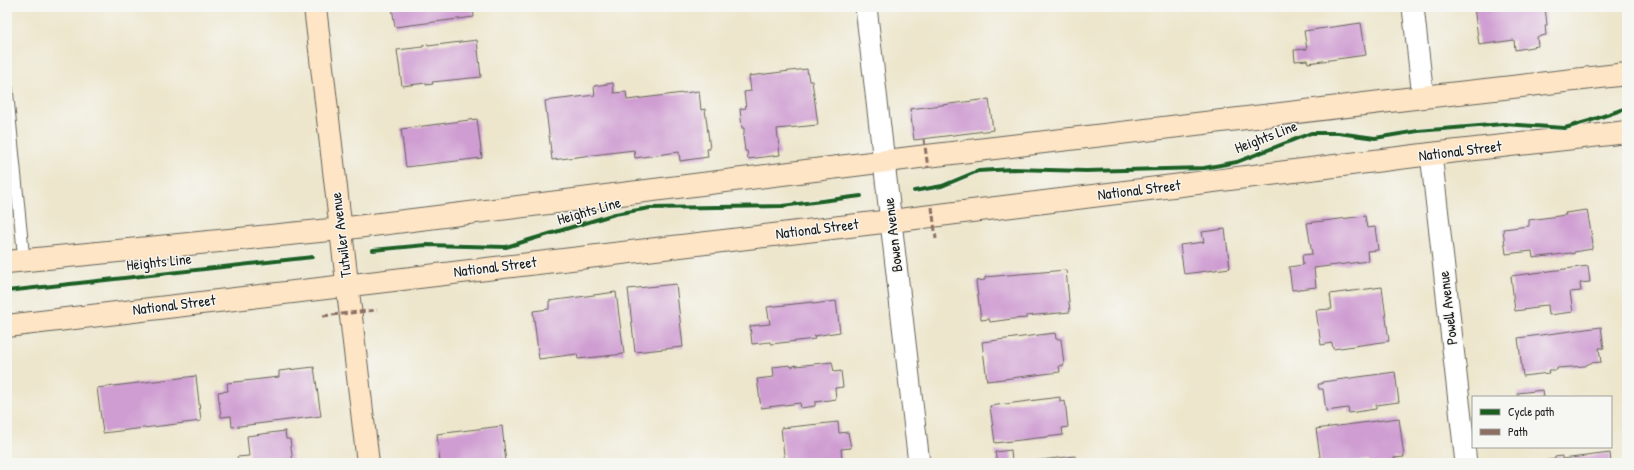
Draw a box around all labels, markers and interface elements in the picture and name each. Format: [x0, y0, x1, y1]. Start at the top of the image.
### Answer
street label: Heights Line [1232, 115, 1300, 158]
street label: National Street [1417, 135, 1503, 166]
street label: National Street [1096, 174, 1182, 205]
street label: Tutwiler Avenue [325, 191, 356, 279]
street label: Heights Line [555, 191, 623, 230]
street label: Bowen Avenue [878, 197, 907, 273]
street label: National Street [774, 213, 860, 244]
street label: Heights Line [125, 248, 193, 275]
street label: National Street [452, 251, 538, 282]
street label: Powell Avenue [1433, 270, 1462, 346]
street label: National Street [131, 289, 217, 320]
legend [1472, 396, 1612, 448]
text: Cycle path [1508, 403, 1554, 420]
text: Path [1508, 423, 1528, 440]

